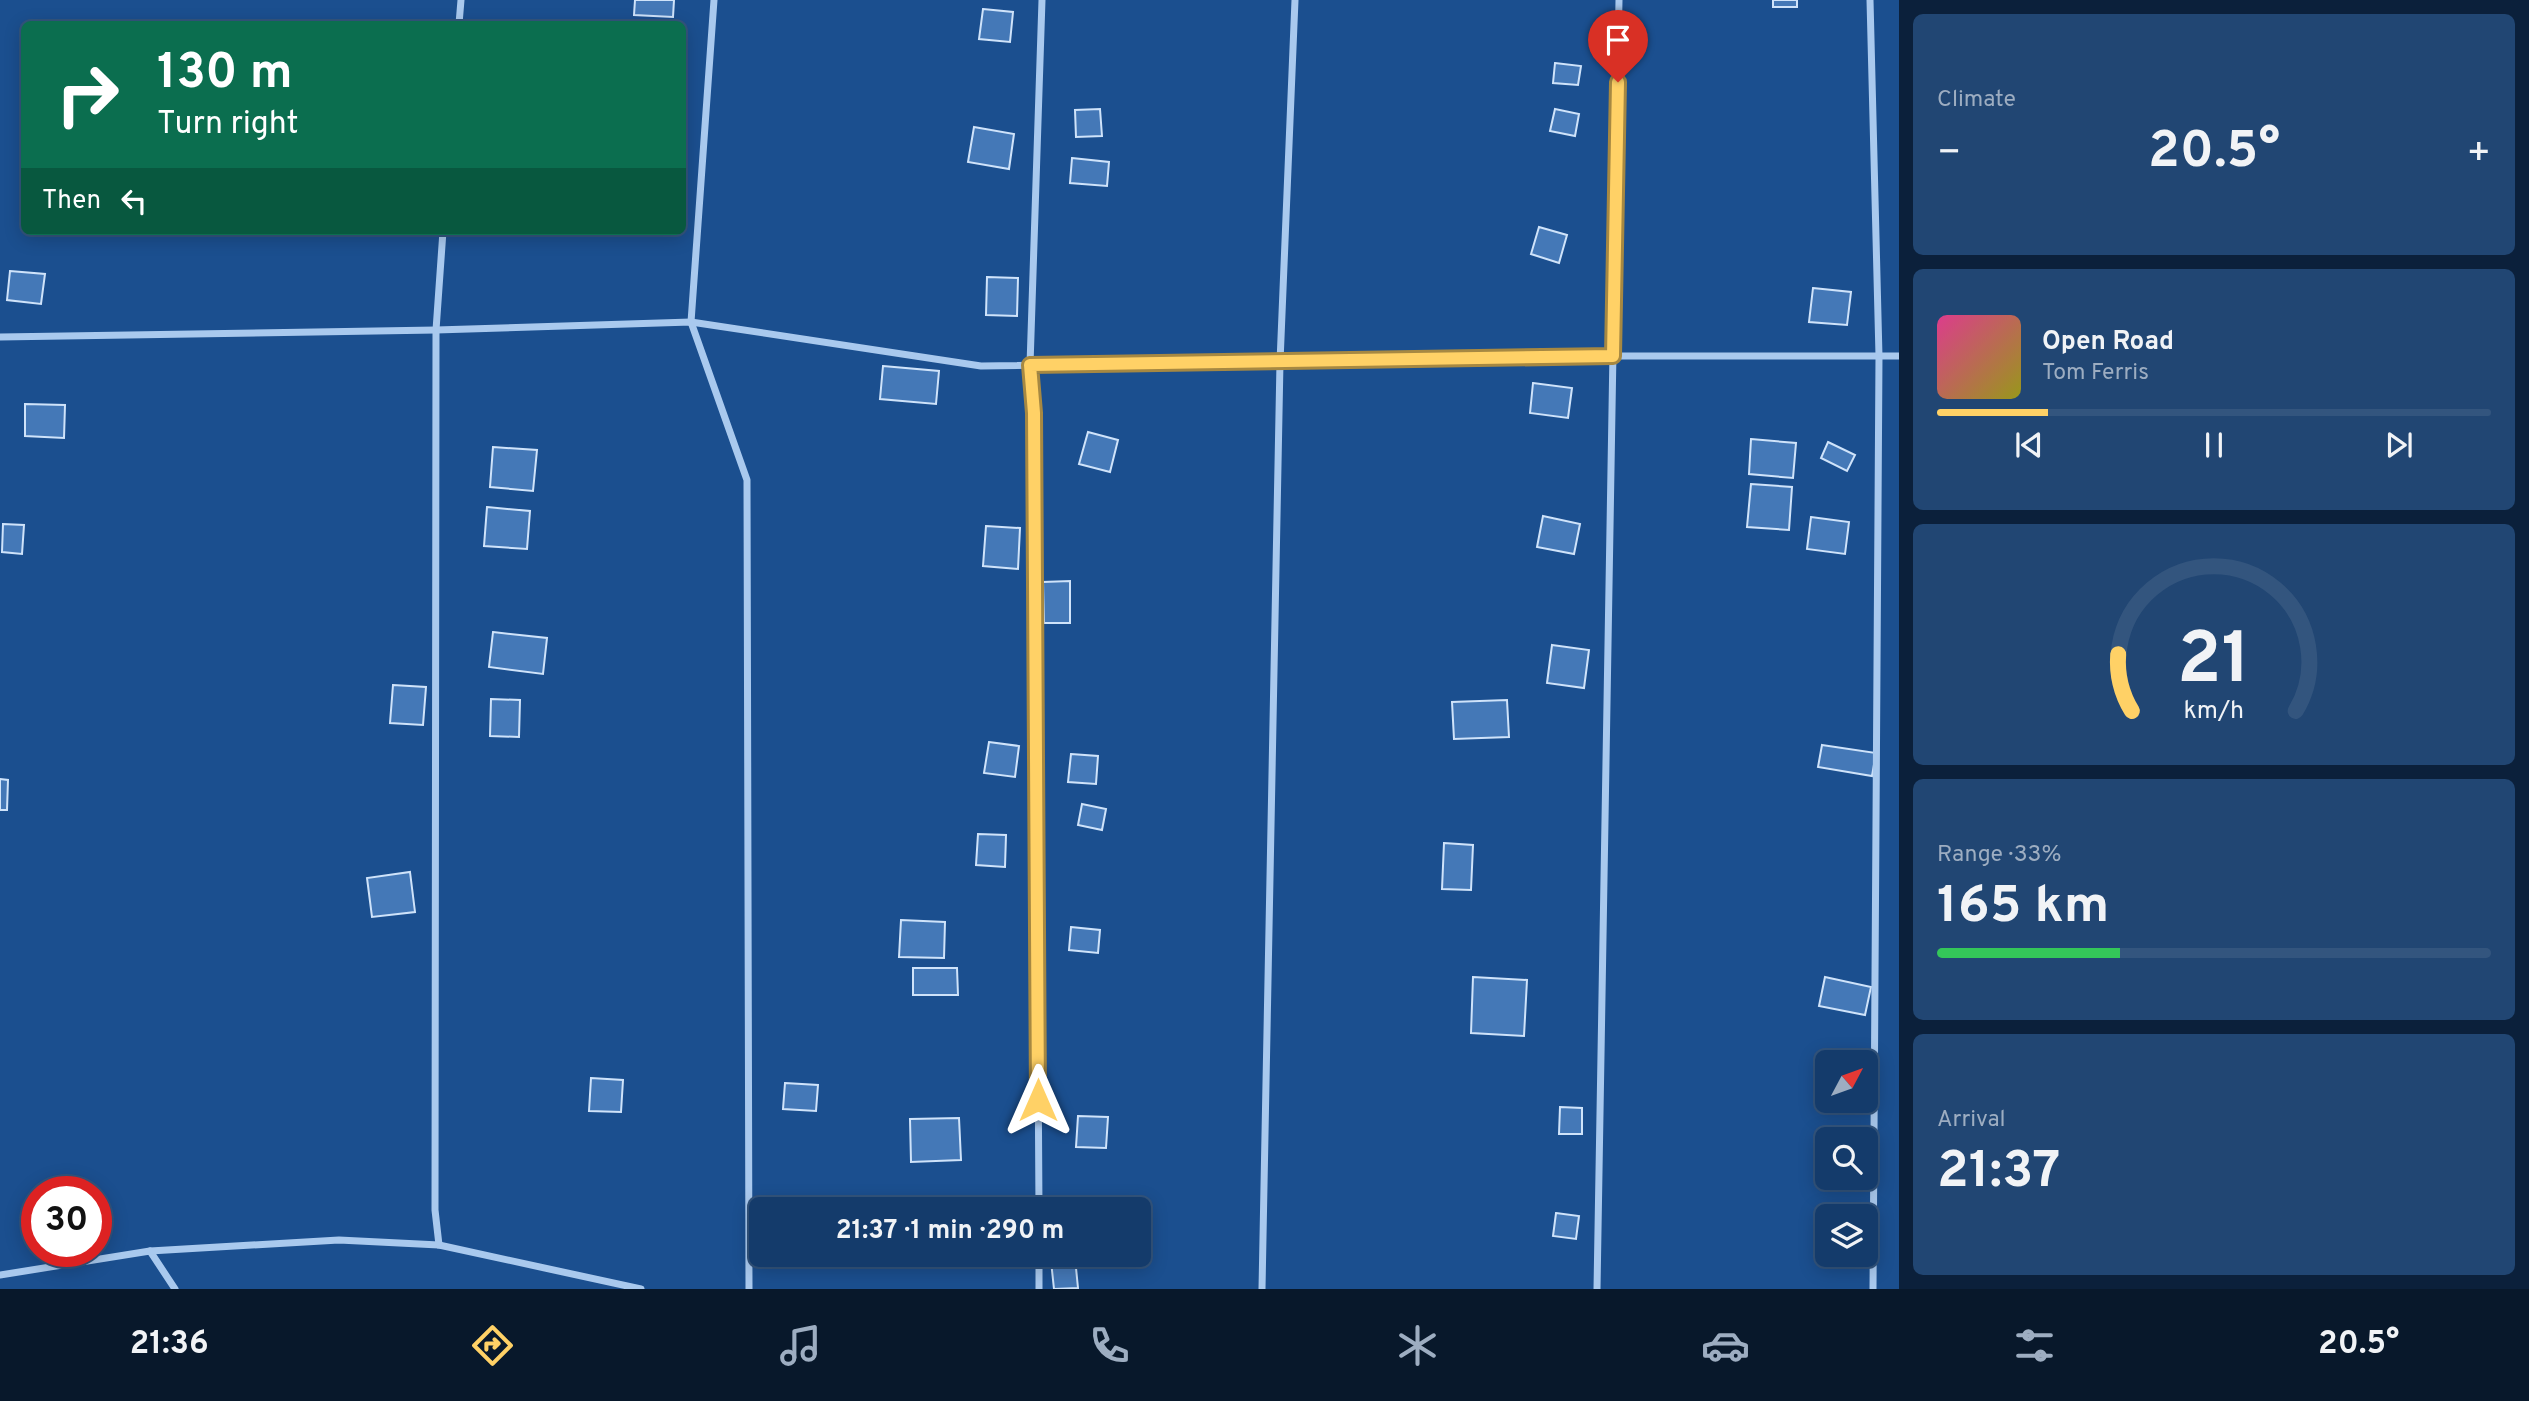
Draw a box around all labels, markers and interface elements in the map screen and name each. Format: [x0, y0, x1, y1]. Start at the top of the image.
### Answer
pin [1588, 10, 1648, 82]
icon: arrive [1599, 21, 1637, 59]
text: 130 m [157, 44, 293, 106]
icon: right [42, 49, 133, 140]
text: Climate [1937, 86, 2016, 115]
text: Turn right [157, 105, 299, 145]
text: 20.5° [2148, 120, 2280, 186]
text: − [1937, 130, 1962, 179]
text: + [2466, 130, 2491, 179]
icon: left [115, 182, 153, 220]
text: Then [42, 185, 101, 218]
text: Open Road [2042, 326, 2174, 359]
text: Tom Ferris [2042, 359, 2149, 388]
icon: previous [2010, 426, 2048, 464]
icon: pause [2195, 426, 2233, 464]
icon: next [2380, 426, 2418, 464]
text: 21 [2177, 617, 2251, 709]
text: km/h [2184, 695, 2244, 727]
text: Range · 33% [1937, 841, 2061, 870]
text: 165 km [1937, 875, 2109, 941]
north arrow [1815, 1050, 1878, 1113]
map controls [1815, 1050, 1878, 1267]
position arrow [1001, 1063, 1075, 1137]
text: Arrival [1937, 1106, 2006, 1135]
button: search [1815, 1127, 1878, 1190]
text: 21:37 [1937, 1140, 2060, 1206]
speed limit sign: 30 [21, 1176, 112, 1267]
button: layers [1815, 1204, 1878, 1267]
text: 21:37 · 1 min · 290 m [836, 1215, 1064, 1248]
icon: directions [468, 1321, 517, 1370]
icon: music [776, 1321, 825, 1370]
icon: phone [1085, 1321, 1134, 1370]
icon: climate [1393, 1321, 1442, 1370]
icon: car [1701, 1321, 1750, 1370]
icon: filters [2010, 1321, 2059, 1370]
text: 21:36 [130, 1325, 209, 1365]
text: 20.5° [2318, 1325, 2399, 1365]

